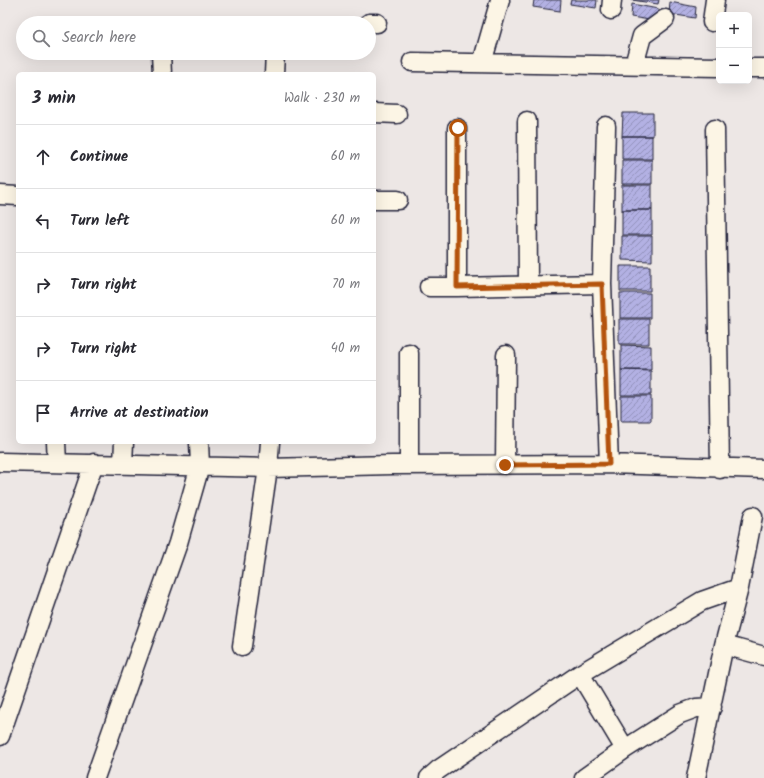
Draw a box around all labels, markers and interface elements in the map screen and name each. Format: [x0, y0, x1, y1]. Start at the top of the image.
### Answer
map controls [716, 12, 752, 84]
button: + [716, 12, 752, 48]
search box [16, 16, 376, 60]
text: Search here [62, 26, 136, 50]
icon: search [30, 27, 52, 49]
button: − [716, 48, 752, 84]
text: 3 min [32, 85, 76, 112]
text: Walk · 230 m [284, 88, 360, 109]
route start [449, 119, 467, 137]
text: Continue [70, 145, 128, 169]
icon: ahead [32, 146, 54, 168]
text: 60 m [331, 146, 360, 167]
text: Turn left [70, 209, 130, 233]
icon: left [32, 210, 54, 232]
text: 60 m [331, 210, 360, 231]
text: Turn right [70, 273, 137, 297]
icon: right [32, 274, 54, 296]
text: 70 m [332, 274, 360, 295]
text: Turn right [70, 337, 137, 361]
icon: right [32, 338, 54, 360]
text: 40 m [331, 338, 360, 359]
text: Arrive at destination [70, 401, 209, 425]
icon: arrive [32, 402, 54, 424]
route end [496, 456, 514, 474]

